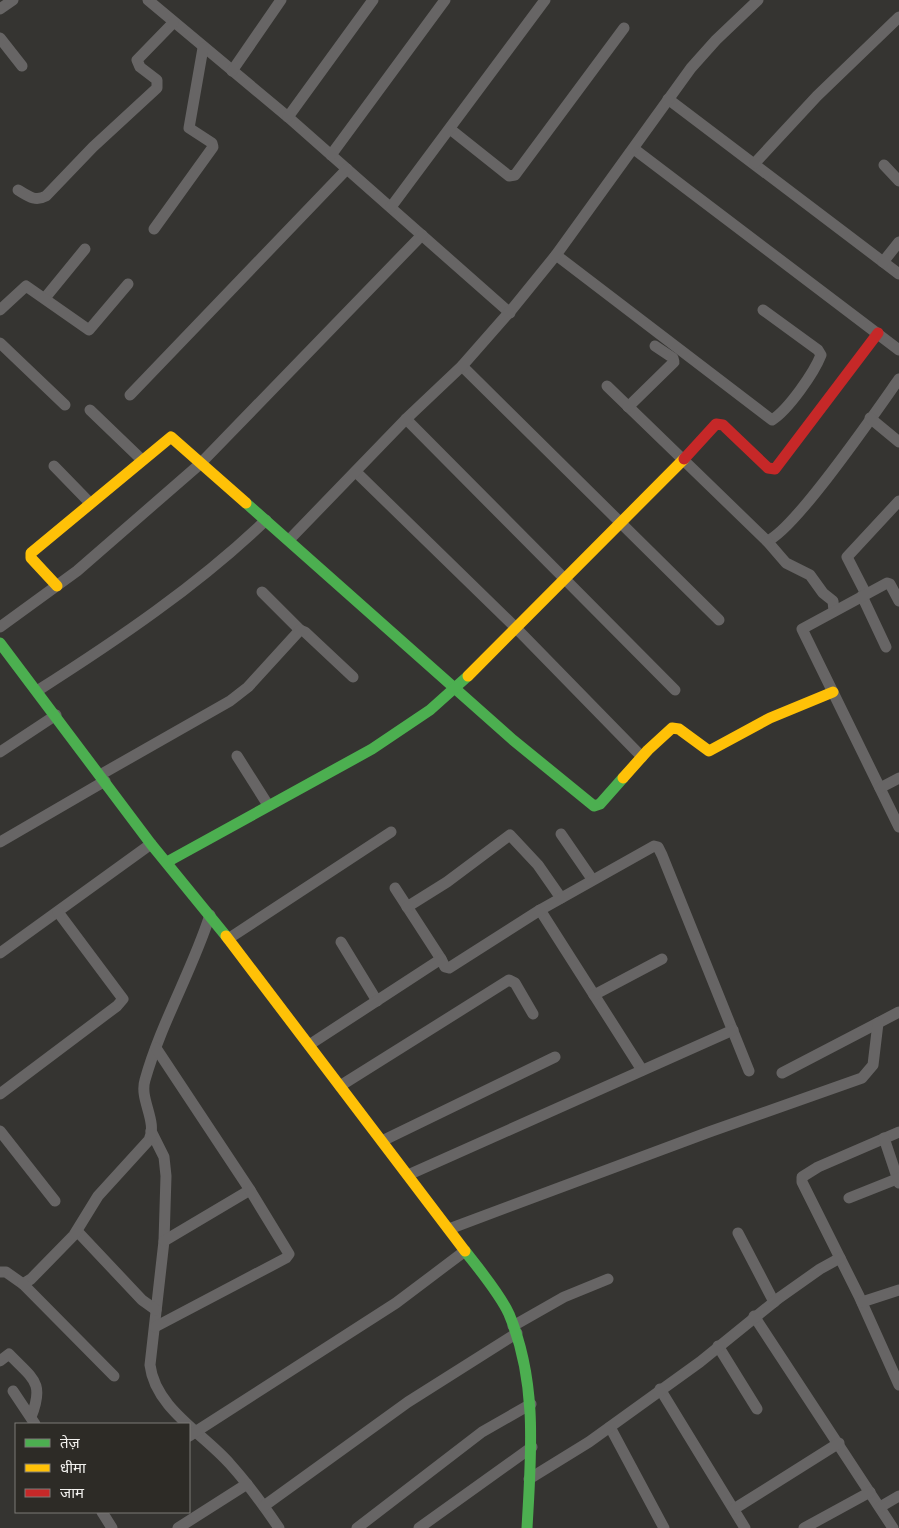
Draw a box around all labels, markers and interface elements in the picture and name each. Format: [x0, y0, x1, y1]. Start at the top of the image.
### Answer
legend [15, 1423, 190, 1513]
text: तेज़ [60, 1434, 81, 1452]
text: धीमा [60, 1459, 87, 1477]
text: जाम [60, 1484, 85, 1502]

